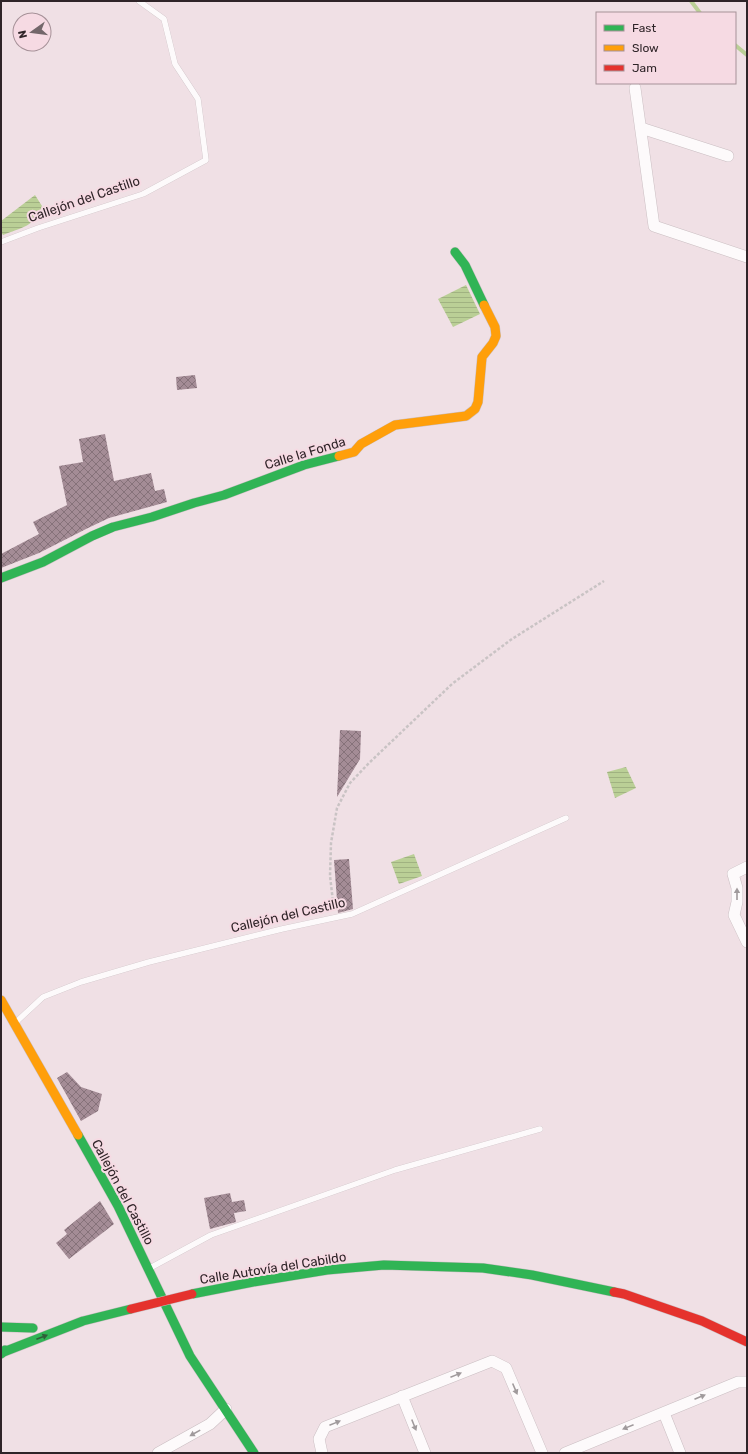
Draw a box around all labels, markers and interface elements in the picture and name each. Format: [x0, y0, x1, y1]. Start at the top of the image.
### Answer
north arrow [12, 12, 52, 52]
legend [596, 12, 736, 84]
text: Fast [632, 21, 656, 35]
text: N [15, 29, 30, 40]
text: Slow [632, 41, 659, 55]
text: Jam [632, 61, 657, 75]
street label: Callejón del Castillo [26, 173, 142, 225]
street label: Calle la Fonda [263, 434, 347, 472]
one-way arrow [734, 887, 740, 900]
street label: Callejón del Castillo [229, 895, 347, 935]
street label: Callejón del Castillo [89, 1137, 157, 1247]
street label: Calle Autovía del Cabildo [199, 1249, 347, 1287]
one-way arrow [36, 1333, 48, 1339]
one-way arrow [450, 1371, 462, 1377]
one-way arrow [512, 1384, 518, 1396]
one-way arrow [694, 1394, 705, 1400]
one-way arrow [329, 1419, 341, 1425]
one-way arrow [411, 1419, 417, 1431]
one-way arrow [621, 1425, 633, 1431]
one-way arrow [189, 1429, 201, 1436]

